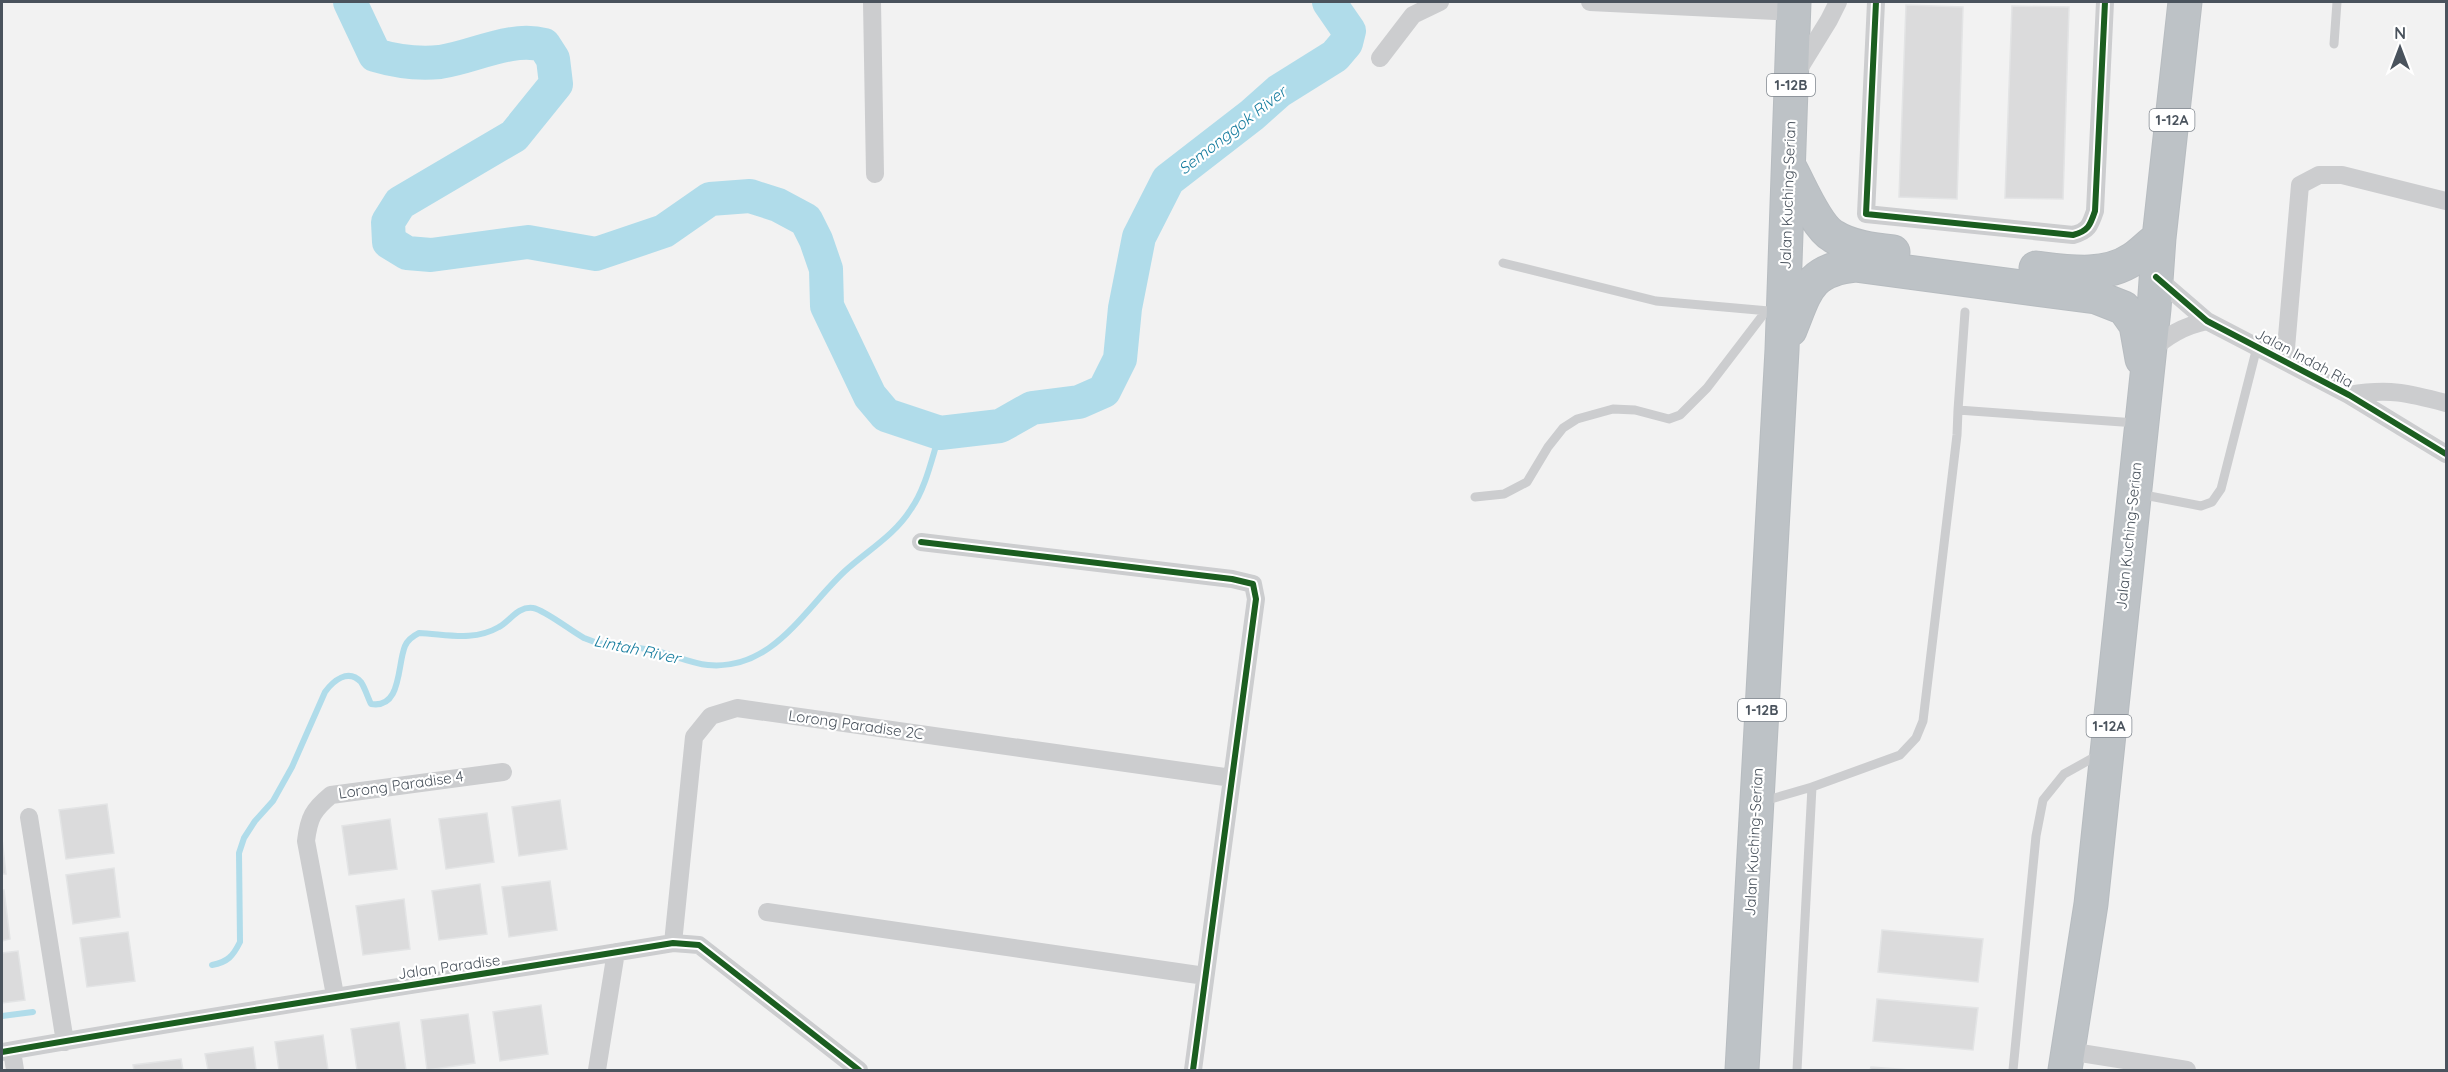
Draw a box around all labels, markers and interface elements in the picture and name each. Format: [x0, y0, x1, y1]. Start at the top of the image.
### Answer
north arrow [2370, 18, 2430, 78]
text: N [2394, 23, 2406, 43]
road number: 1-12B [1767, 74, 1815, 96]
water label: Semonggok River [1174, 81, 1291, 178]
road number: 1-12A [2150, 109, 2194, 131]
street label: Jalan Kuching-Serian [1775, 120, 1800, 270]
street label: Jalan Indah Ria [2252, 324, 2357, 391]
street label: Jalan Kuching-Serian [2111, 461, 2146, 611]
water label: Lintah River [592, 630, 684, 668]
road number: 1-12B [1738, 699, 1786, 721]
street label: Lorong Paradise 2C [787, 706, 925, 743]
road number: 1-12A [2086, 715, 2132, 737]
street label: Lorong Paradise 4 [337, 766, 465, 803]
street label: Jalan Kuching-Serian [1740, 767, 1767, 917]
street label: Jalan Paradise [396, 950, 501, 983]

